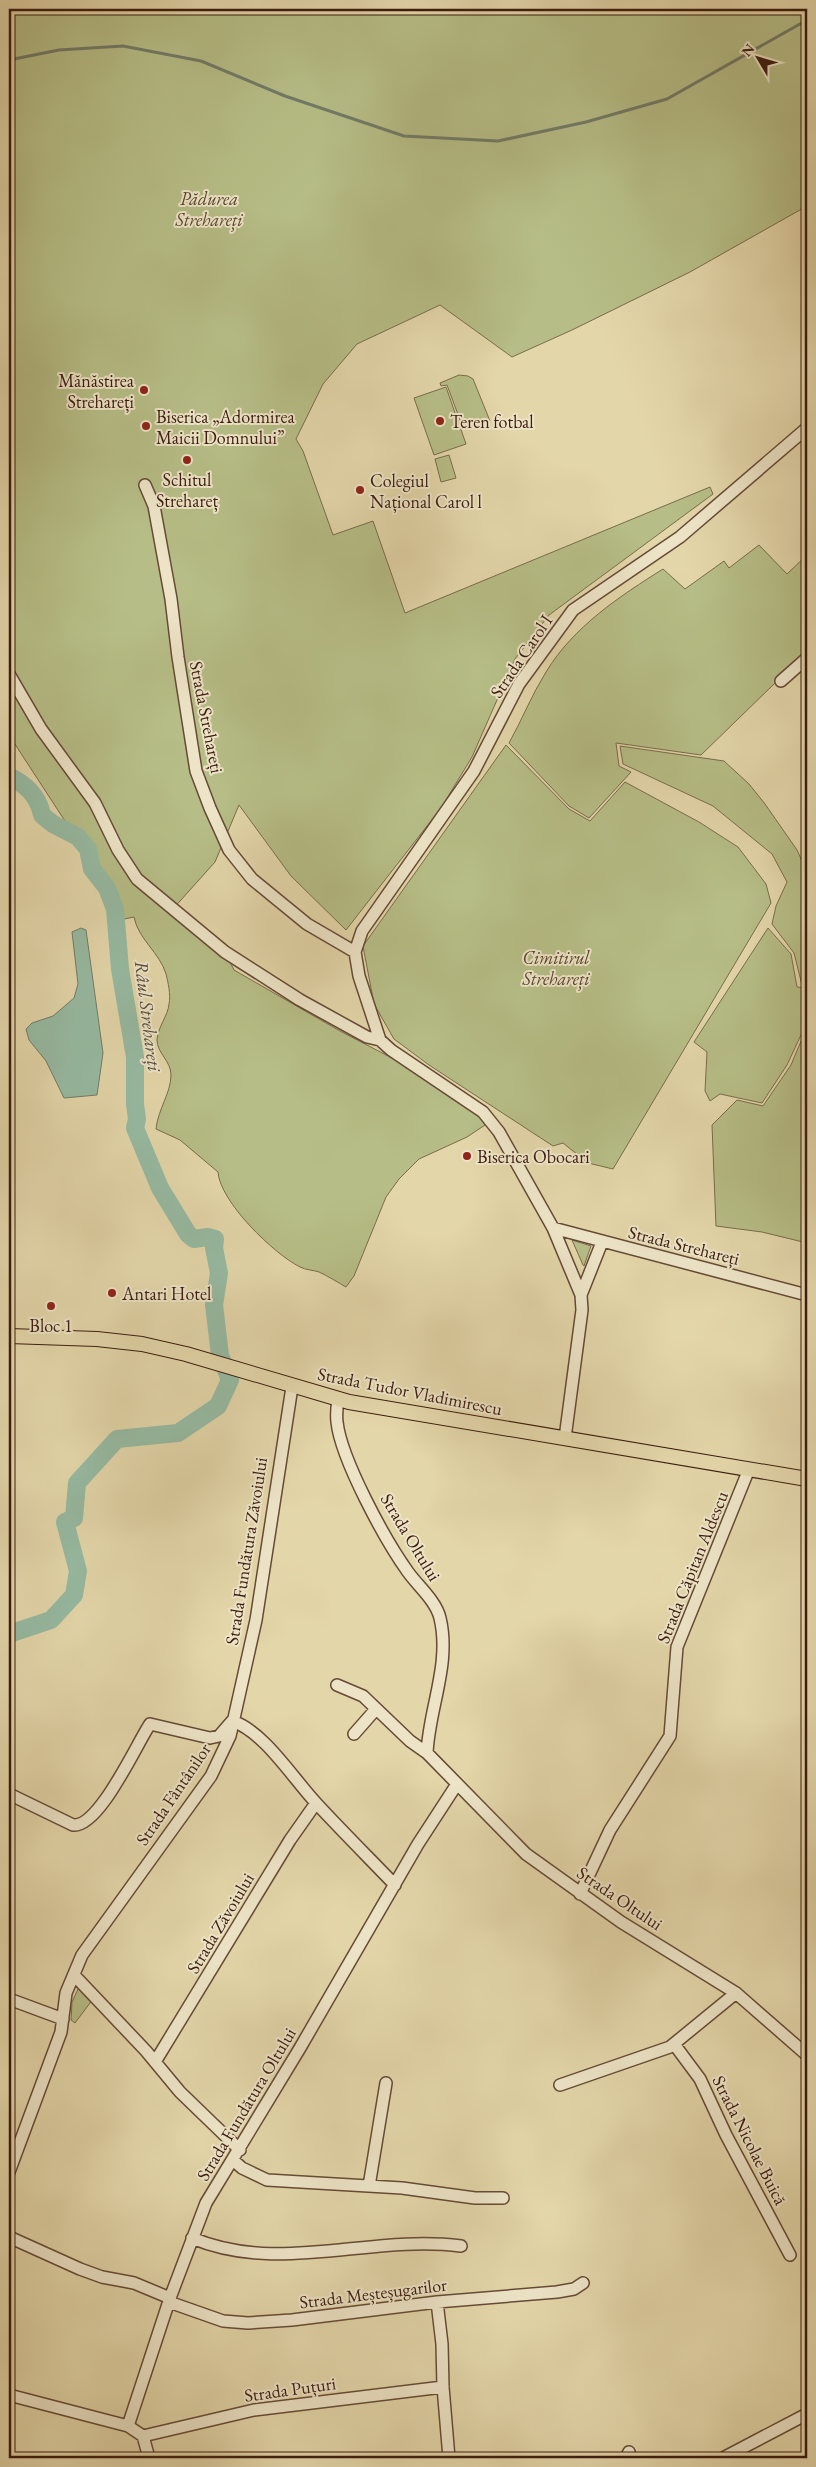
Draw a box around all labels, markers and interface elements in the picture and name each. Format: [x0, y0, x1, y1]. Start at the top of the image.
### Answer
north arrow [734, 32, 784, 82]
text: N [737, 39, 759, 60]
park label: Pădurea Strehareți [175, 187, 243, 232]
place label: Mănăstirea Strehareți [58, 369, 135, 413]
marker: Mănăstirea Strehareți [138, 384, 150, 396]
place label: Biserica „Adormirea Maicii Domnului” [156, 405, 296, 449]
place label: Teren fotbal [450, 410, 534, 433]
marker: Teren fotbal [434, 415, 446, 427]
marker: Biserica „Adormirea Maicii Domnului” [140, 420, 152, 432]
marker: Schitul Strehareț [181, 454, 193, 466]
place label: Schitul Strehareț [156, 468, 218, 512]
place label: Colegiul Național Carol l [370, 469, 482, 513]
marker: Colegiul Național Carol l [354, 484, 366, 496]
street label: Strada Carol I [485, 610, 557, 702]
street label: Strada Strehareți [185, 659, 229, 776]
park label: Cimitirul Strehareți [522, 946, 590, 991]
water label: Râul Strehareți [129, 959, 167, 1074]
place label: Biserica Obocari [477, 1145, 590, 1168]
marker: Biserica Obocari [461, 1150, 473, 1162]
street label: Strada Strehareți [626, 1220, 743, 1270]
place label: Antari Hotel [121, 1282, 211, 1305]
marker: Antari Hotel [106, 1287, 118, 1299]
marker: Bloc 1 [45, 1300, 57, 1312]
place label: Bloc 1 [29, 1314, 73, 1337]
street label: Strada Tudor Vladimirescu [316, 1362, 505, 1420]
street label: Strada Fundătura Zăvoiului [220, 1455, 272, 1646]
street label: Strada Căpitan Aldescu [651, 1487, 733, 1647]
street label: Strada Oltului [376, 1489, 447, 1586]
street label: Strada Fântânilor [130, 1738, 216, 1850]
street label: Strada Oltului [573, 1861, 668, 1935]
street label: Strada Zăvoiului [181, 1868, 259, 1977]
street label: Strada Fundătura Oltului [191, 2023, 301, 2185]
street label: Strada Nicolae Buică [707, 2071, 793, 2209]
street label: Strada Meșteșugarilor [298, 2273, 448, 2313]
street label: Strada Puțuri [243, 2371, 338, 2407]

